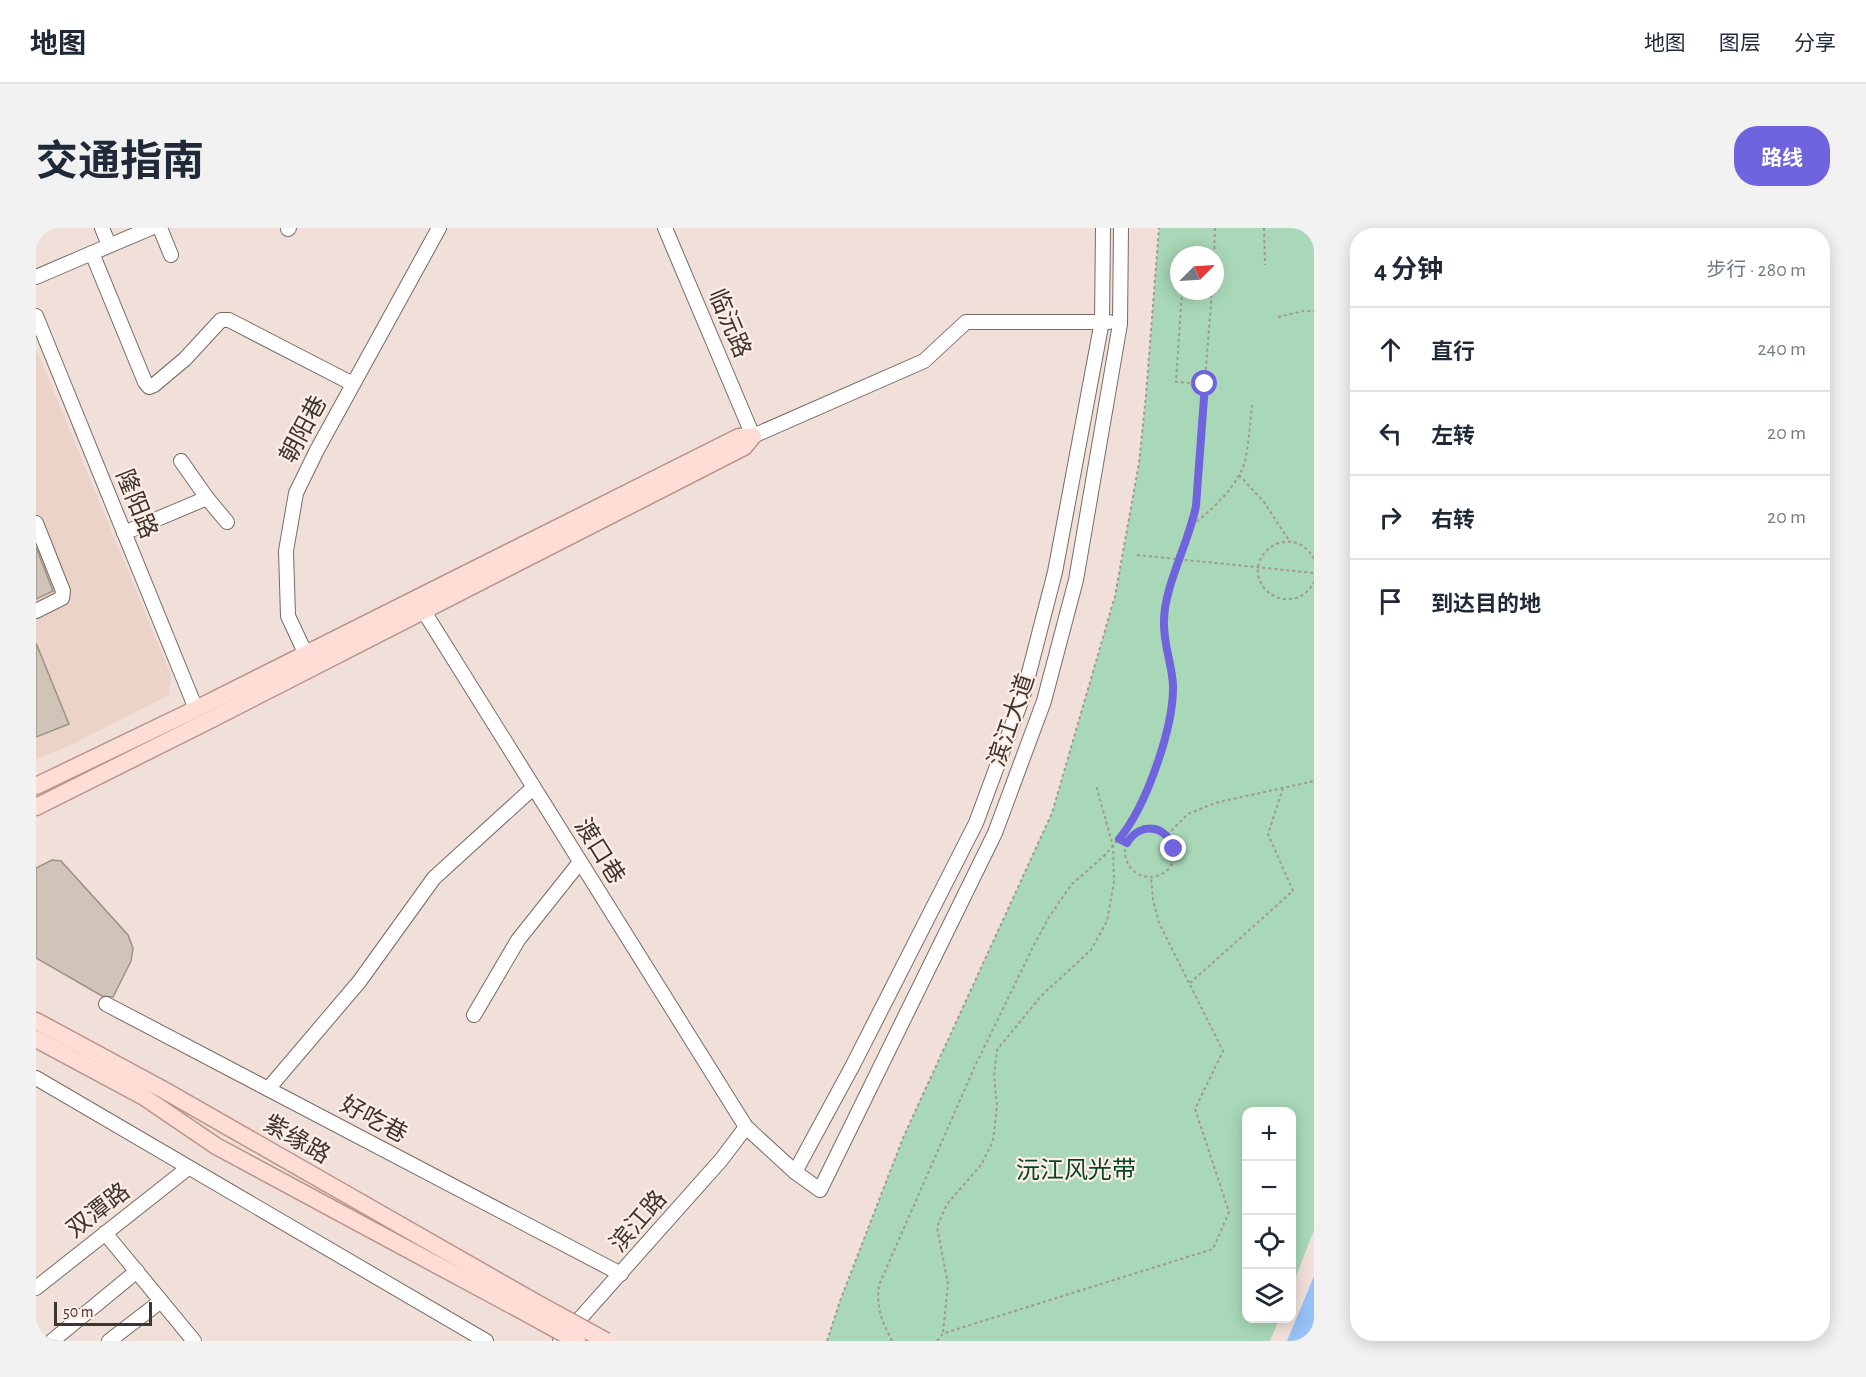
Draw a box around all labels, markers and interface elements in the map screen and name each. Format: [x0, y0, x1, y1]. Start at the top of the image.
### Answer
text: 地图 [30, 31, 86, 59]
text: 地图 [1644, 33, 1686, 54]
text: 图层 [1719, 33, 1761, 54]
text: 分享 [1794, 33, 1836, 54]
button: 路线 [1734, 126, 1830, 186]
text: 交通指南 [36, 141, 204, 183]
north arrow [1170, 246, 1224, 300]
text: 4 分钟 [1374, 257, 1443, 283]
text: 步行 · 280 m [1706, 260, 1806, 280]
street label: 临沅路 [704, 285, 756, 361]
icon: ahead [1374, 333, 1407, 366]
text: 240 m [1757, 339, 1806, 359]
text: 直行 [1431, 341, 1475, 363]
route start [1191, 370, 1217, 396]
street label: 朝阳巷 [275, 391, 331, 467]
icon: left [1374, 417, 1407, 450]
text: 20 m [1767, 423, 1806, 443]
text: 左转 [1431, 425, 1475, 447]
street label: 隆阳路 [111, 466, 163, 542]
icon: right [1374, 501, 1407, 534]
text: 20 m [1767, 507, 1806, 527]
text: 右转 [1431, 509, 1475, 531]
icon: arrive [1374, 585, 1407, 618]
text: 到达目的地 [1431, 593, 1541, 615]
street label: 滨江大道 [983, 670, 1039, 770]
street label: 渡口巷 [570, 814, 630, 888]
route end [1160, 835, 1186, 861]
street label: 好吃巷 [336, 1091, 412, 1147]
map controls [1242, 1107, 1296, 1323]
button: + [1242, 1107, 1296, 1161]
street label: 紫缘路 [259, 1110, 335, 1168]
park label: 沅江风光带 [1016, 1157, 1136, 1183]
button: − [1242, 1161, 1296, 1215]
street label: 双潭路 [62, 1178, 134, 1242]
street label: 滨江路 [605, 1185, 671, 1257]
button: locate [1242, 1215, 1296, 1269]
button: layers [1242, 1269, 1296, 1323]
scale bar [54, 1299, 152, 1326]
text: 50 m [63, 1304, 94, 1320]

